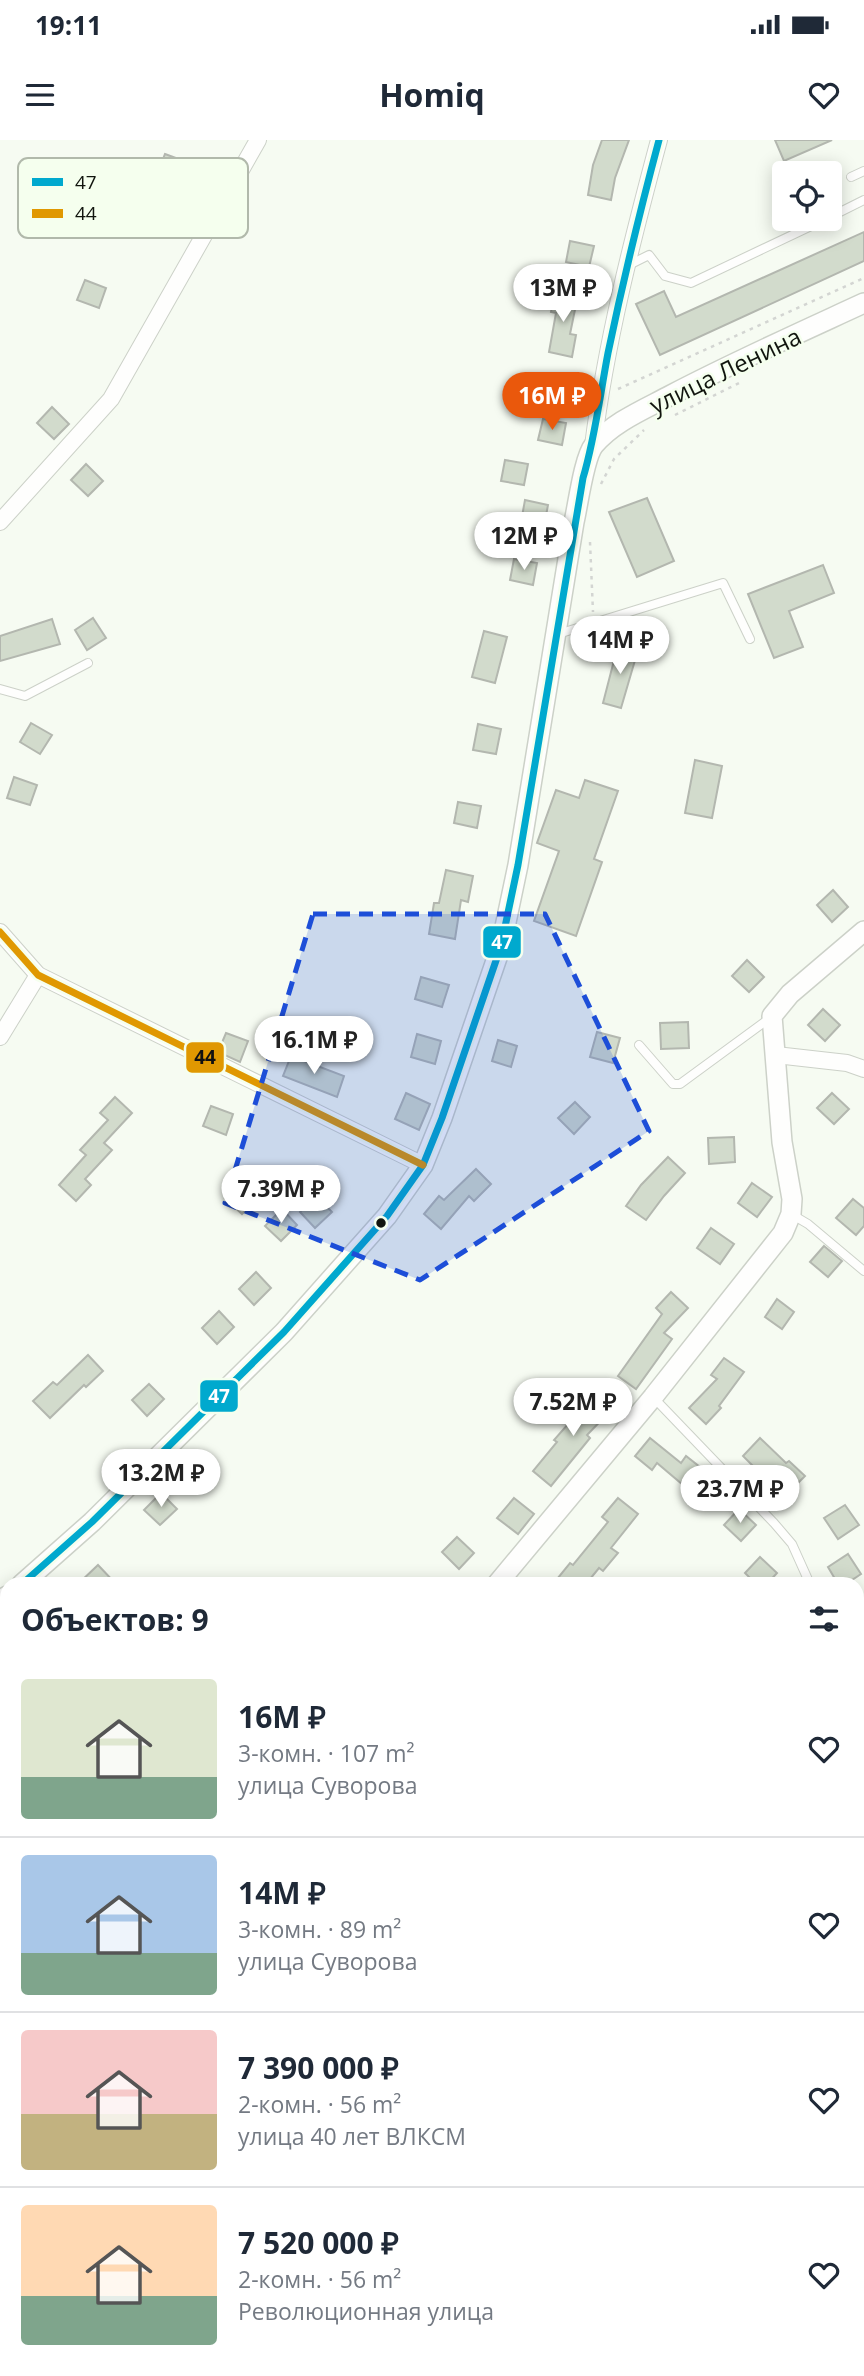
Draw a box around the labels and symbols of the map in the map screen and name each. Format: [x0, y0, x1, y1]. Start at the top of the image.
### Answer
legend [18, 158, 248, 238]
text: 47 [75, 169, 97, 195]
text: 44 [75, 200, 97, 226]
pin: 13M ₽ [514, 264, 612, 324]
street label: улица Ленина [644, 319, 806, 421]
pin: 16M ₽ [503, 372, 601, 432]
pin: 12M ₽ [475, 512, 573, 572]
pin: 14M ₽ [571, 616, 669, 676]
line badge: 47 [482, 925, 522, 959]
text: 47 [491, 929, 513, 955]
pin: 16.1M ₽ [249, 1016, 379, 1076]
line badge: 44 [185, 1041, 225, 1074]
text: 44 [194, 1044, 216, 1070]
pin: 7.39M ₽ [216, 1166, 346, 1225]
unlabelled marker [374, 1216, 388, 1230]
pin: 7.52M ₽ [508, 1378, 638, 1438]
line badge: 47 [199, 1379, 239, 1413]
text: 47 [208, 1383, 230, 1409]
pin: 13.2M ₽ [96, 1450, 226, 1509]
pin: 23.7M ₽ [675, 1466, 805, 1525]

